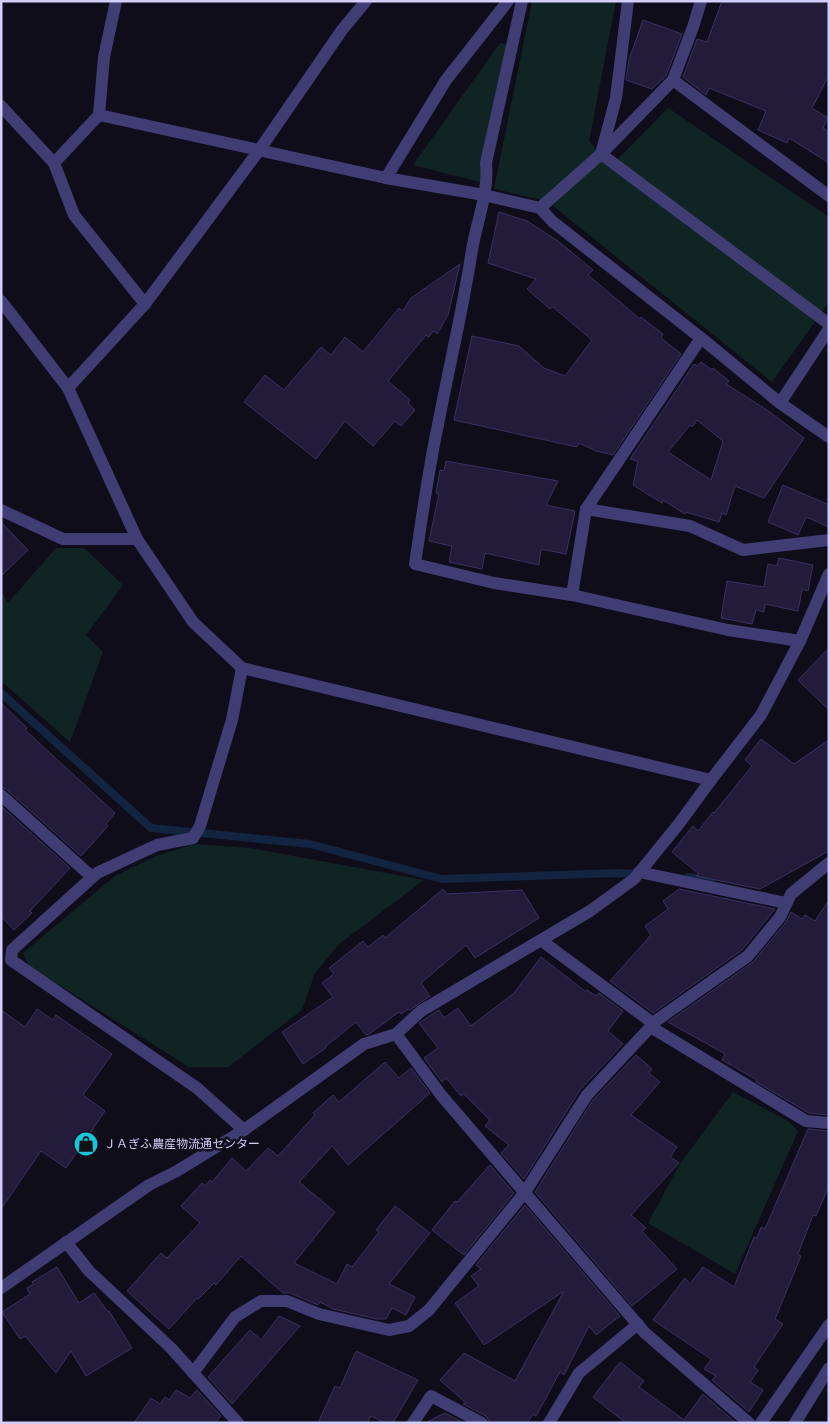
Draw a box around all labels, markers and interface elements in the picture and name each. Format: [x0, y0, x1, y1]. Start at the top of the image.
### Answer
shop icon: ＪＡぎふ農産物流通センター [73, 1131, 99, 1157]
place label: ＪＡぎふ農産物流通センター [104, 1137, 260, 1151]

